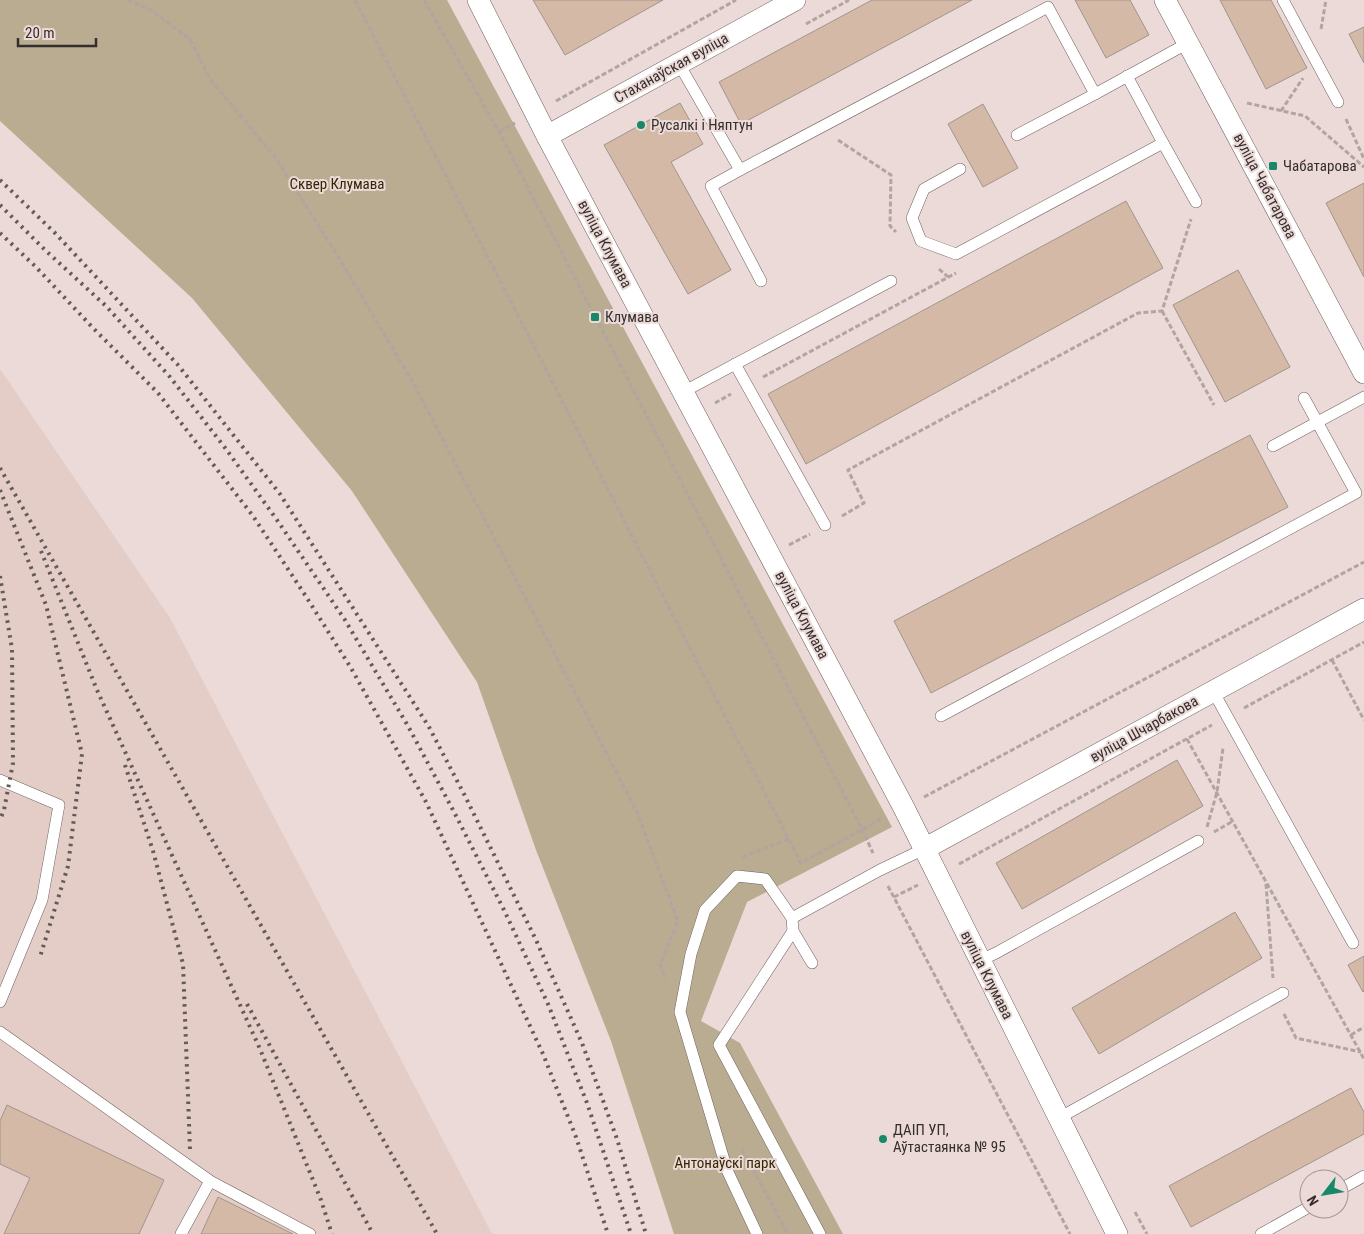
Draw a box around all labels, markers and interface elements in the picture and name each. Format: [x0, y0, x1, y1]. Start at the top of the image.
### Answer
scale bar [18, 15, 95, 47]
text: 20 m [25, 24, 55, 42]
street label: Стаханаўская вуліца [611, 29, 731, 107]
place label: Русалкі і Няптун [651, 116, 753, 134]
marker: Русалкі і Няптун [635, 119, 647, 131]
street label: вуліца Чабатарова [1230, 130, 1300, 242]
place label: Чабатарова [1283, 157, 1357, 175]
marker: Чабатарова [1267, 160, 1279, 172]
park label: Сквер Клумава [289, 175, 385, 193]
street label: вуліца Клумава [574, 197, 636, 291]
place label: Клумава [605, 308, 659, 326]
marker: Клумава [589, 311, 601, 323]
street label: вуліца Клумава [771, 568, 833, 662]
street label: вуліца Шчарбакова [1087, 692, 1201, 766]
street label: вуліца Клумава [957, 928, 1017, 1022]
place label: ДАІП УП, Аўтастаянка № 95 [893, 1121, 1006, 1156]
marker: ДАІП УП, Аўтастаянка № 95 [877, 1133, 889, 1145]
park label: Антонаўскі парк [674, 1154, 776, 1172]
north arrow [1299, 1169, 1349, 1219]
text: N [1304, 1193, 1322, 1208]

